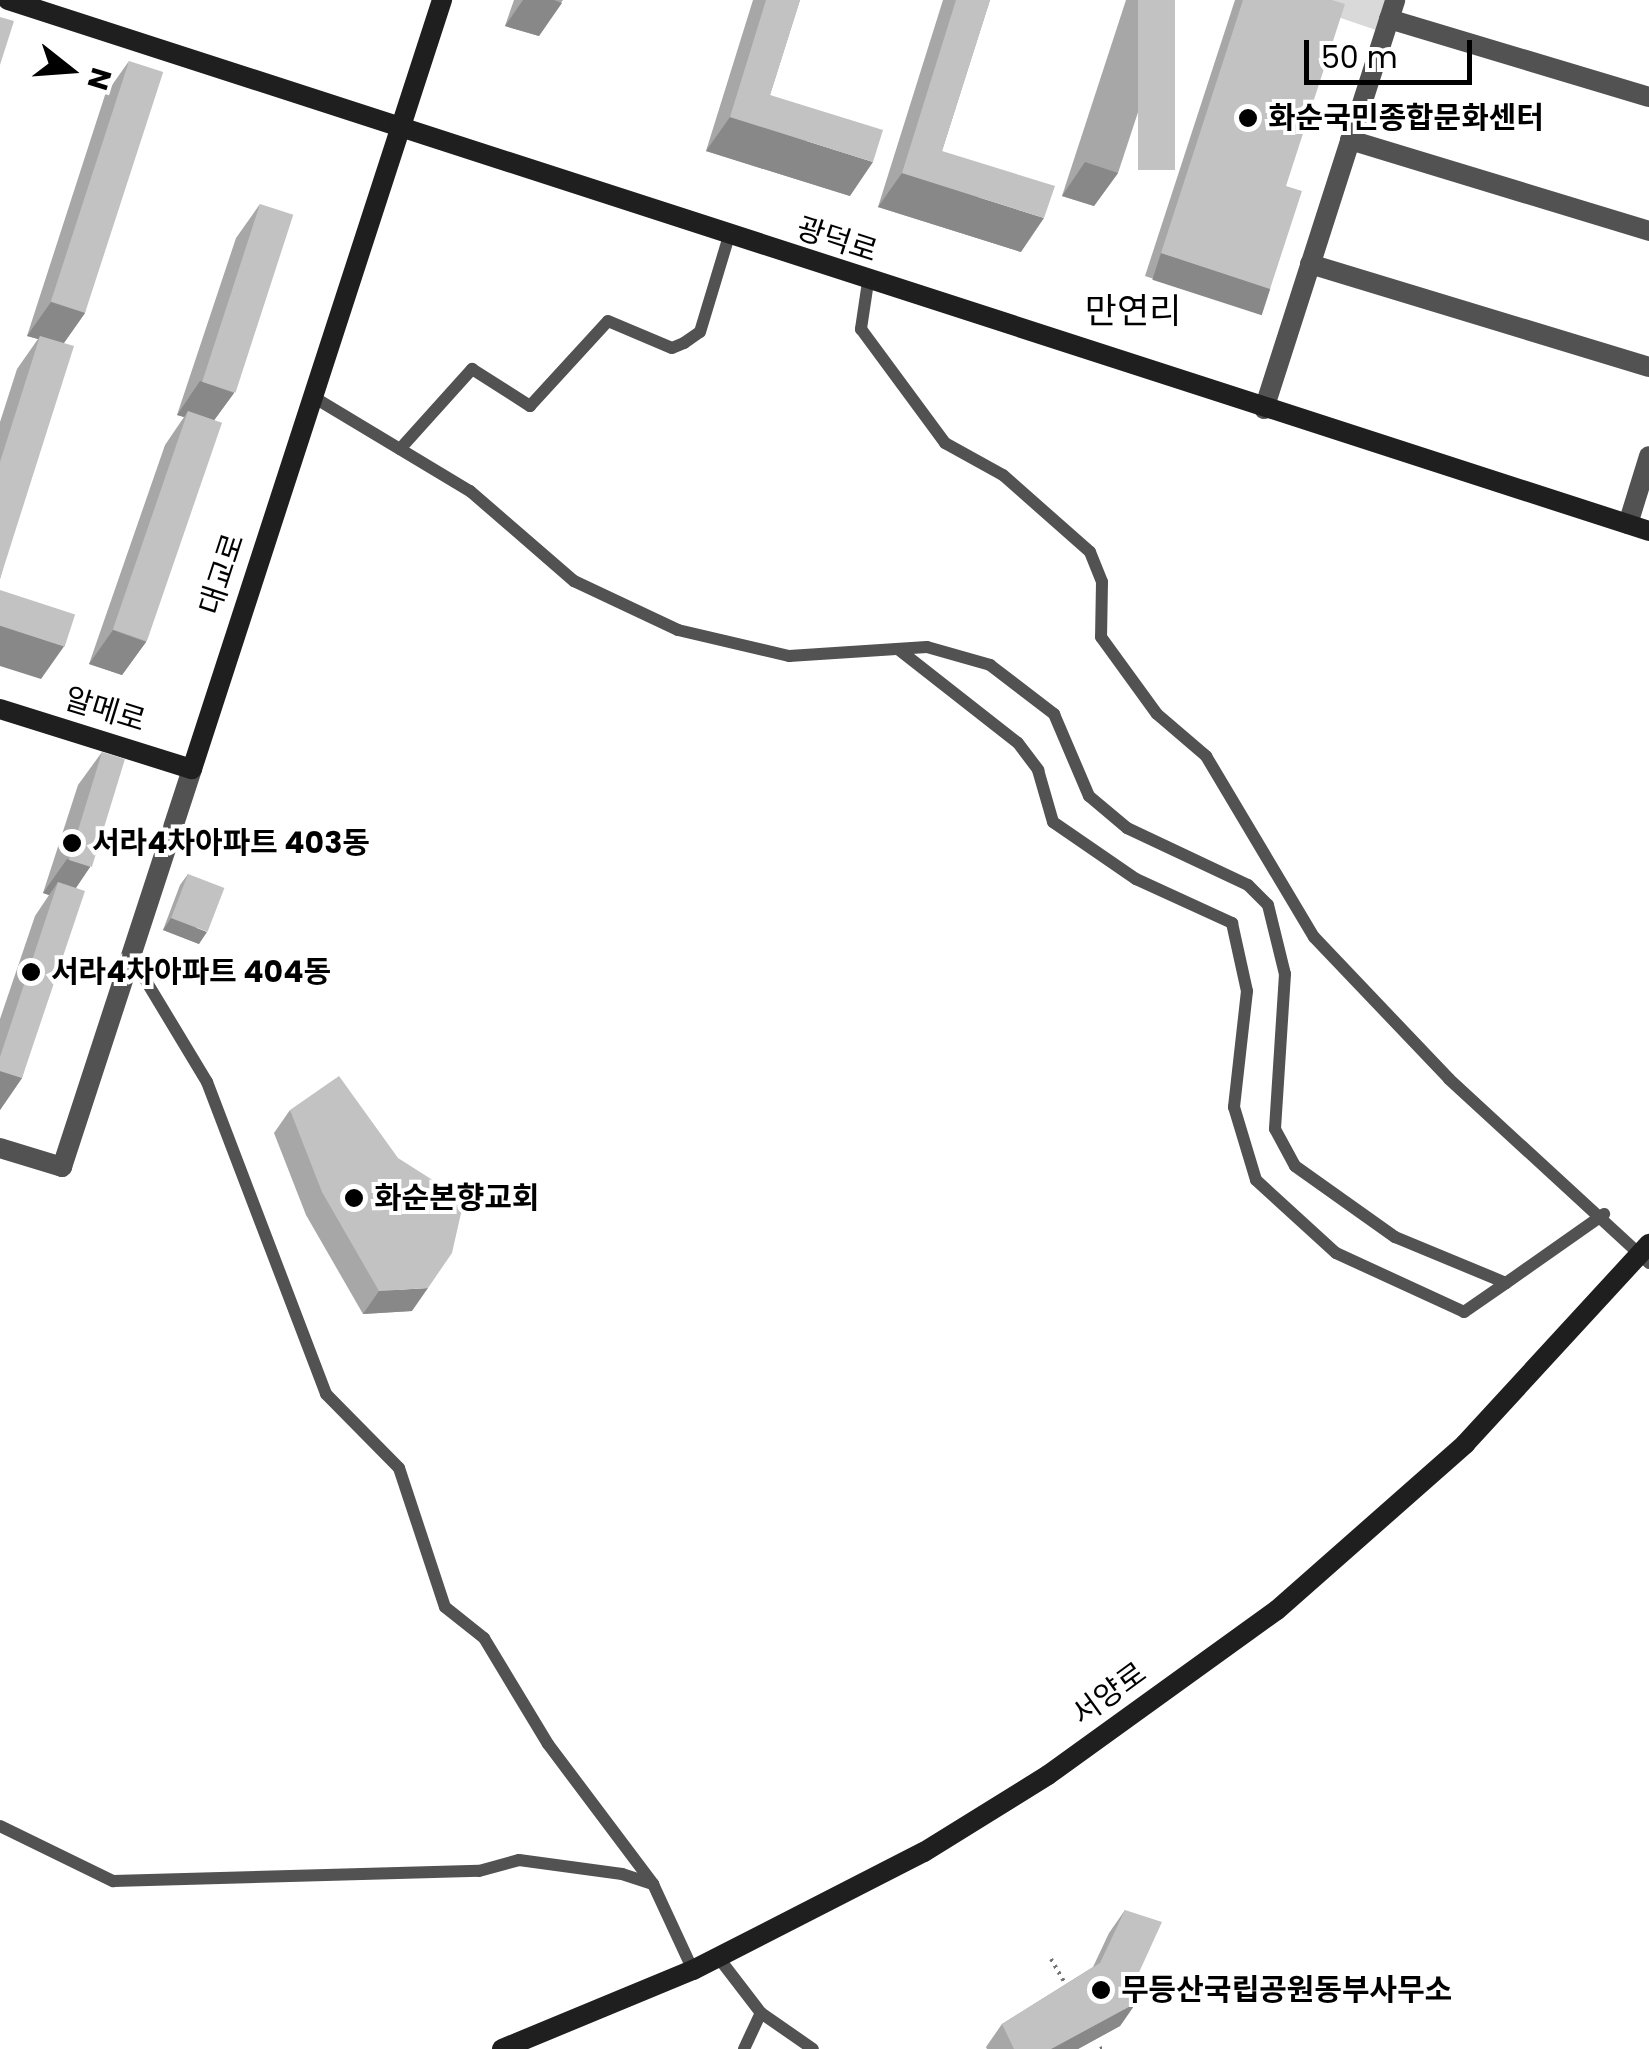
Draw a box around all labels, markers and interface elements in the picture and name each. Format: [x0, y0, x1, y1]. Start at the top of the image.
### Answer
north arrow [20, 20, 120, 120]
scale bar [1309, 20, 1476, 82]
text: 50 m [1321, 36, 1398, 79]
text: N [77, 63, 121, 95]
place label: 화순국민종합문화센터 [1268, 100, 1544, 136]
marker: 화순국민종합문화센터 [1237, 107, 1259, 129]
street label: 광덕로 [792, 210, 882, 270]
district label: 만연리 [1085, 290, 1181, 332]
street label: 대교로 [192, 529, 252, 619]
street label: 알메로 [60, 681, 150, 739]
place label: 서라4차아파트 403동 [92, 825, 370, 861]
marker: 서라4차아파트 403동 [61, 832, 83, 854]
place label: 서라4차아파트 404동 [51, 954, 331, 990]
marker: 서라4차아파트 404동 [20, 961, 42, 983]
place label: 화순본향교회 [374, 1180, 540, 1216]
marker: 화순본향교회 [343, 1187, 365, 1209]
street label: 서양로 [1065, 1655, 1153, 1733]
place label: 무등산국립공원동부사무소 [1121, 1972, 1452, 2008]
marker: 무등산국립공원동부사무소 [1090, 1979, 1112, 2001]

